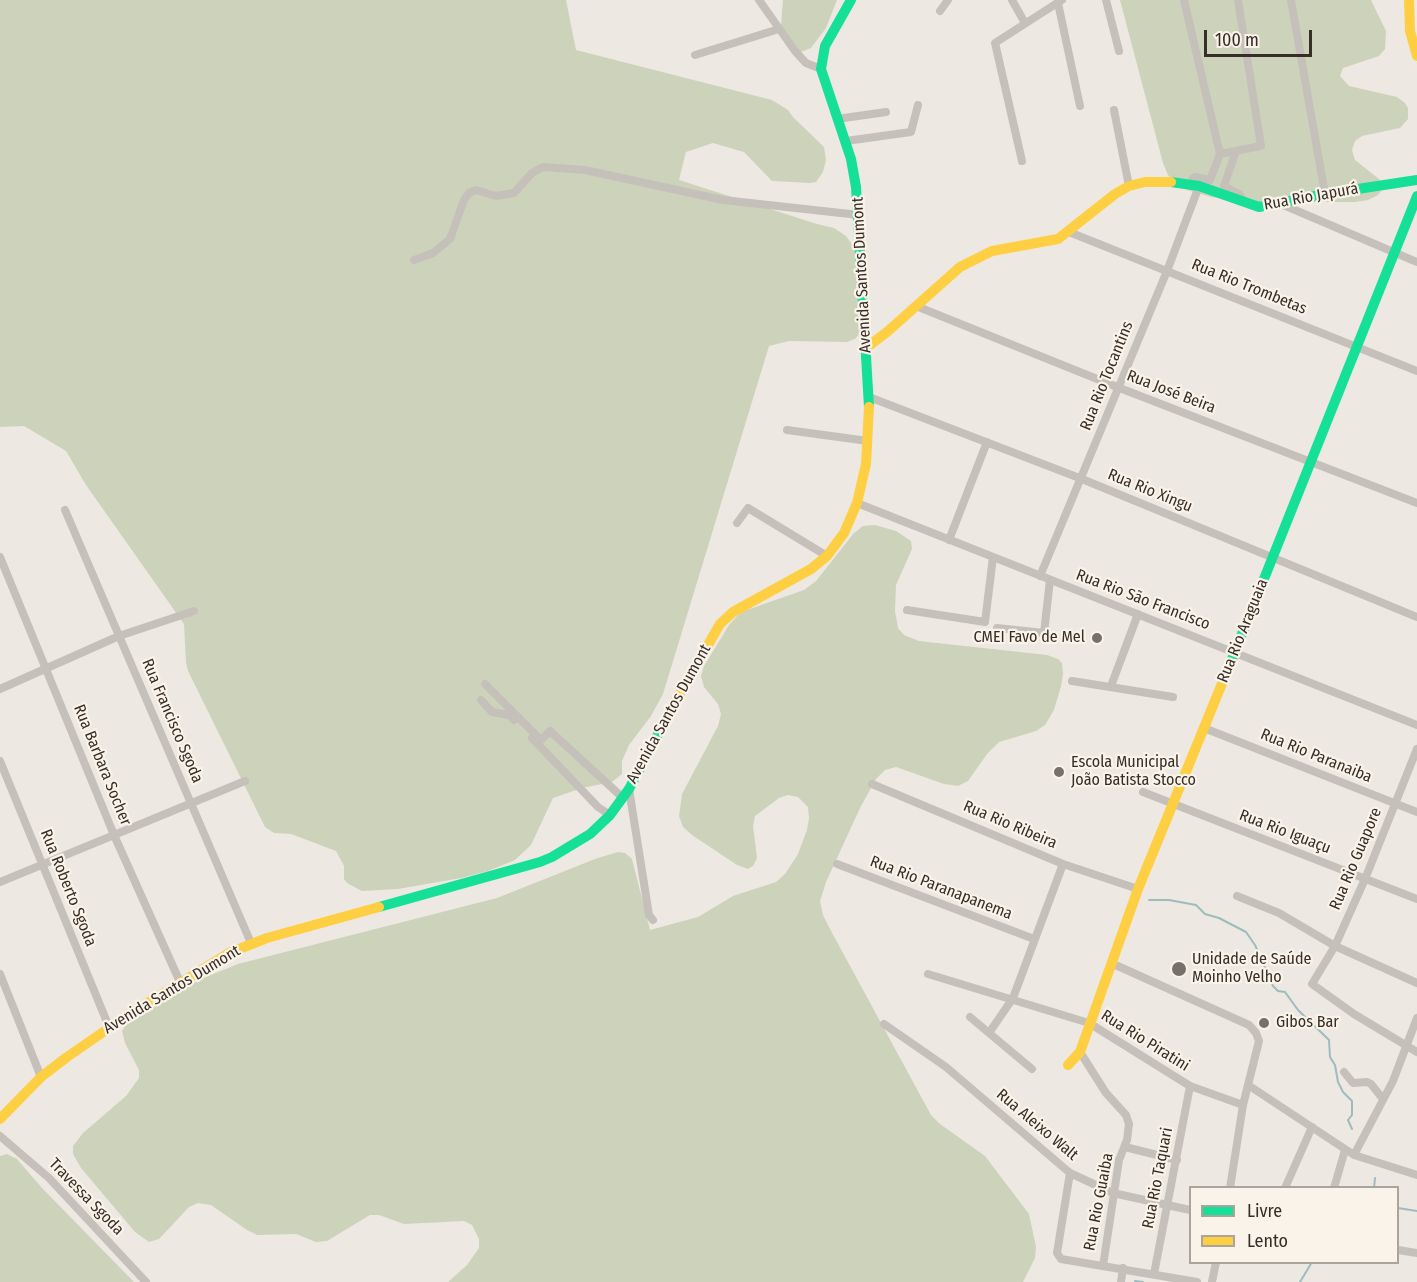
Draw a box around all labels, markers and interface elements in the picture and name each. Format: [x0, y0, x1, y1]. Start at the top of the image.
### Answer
scale bar [1207, 18, 1315, 56]
text: 100 m [1215, 29, 1259, 51]
street label: Rua Rio Japurá [1262, 179, 1360, 215]
street label: Avenida Santos Dumont [848, 196, 876, 354]
street label: Rua Rio Trombetas [1189, 255, 1309, 319]
street label: Rua Rio Tocantins [1076, 319, 1138, 433]
street label: Rua José Beira [1124, 366, 1218, 418]
street label: Rua Rio Xingu [1105, 465, 1195, 517]
street label: Rua Rio São Francisco [1073, 566, 1213, 634]
street label: Rua Rio Araguaia [1213, 576, 1273, 686]
place label: CMEI Favo de Mel [973, 628, 1085, 648]
marker: CMEI Favo de Mel [1090, 631, 1104, 645]
street label: Avenida Santos Dumont [623, 641, 715, 787]
street label: Rua Francisco Sgoda [137, 656, 207, 786]
street label: Rua Barbara Socher [69, 702, 135, 828]
street label: Rua Rio Paranaiba [1257, 725, 1375, 787]
place label: Escola Municipal João Batista Stocco [1071, 753, 1196, 791]
marker: Escola Municipal João Batista Stocco [1052, 765, 1066, 779]
street label: Rua Rio Ribeira [960, 797, 1060, 853]
street label: Rua Rio Guapore [1326, 805, 1386, 913]
street label: Rua Rio Iguaçu [1237, 806, 1333, 858]
street label: Rua Roberto Sgoda [36, 827, 100, 949]
street label: Rua Rio Paranapanema [867, 852, 1015, 924]
street label: Avenida Santos Dumont [100, 942, 244, 1038]
place label: Unidade de Saúde Moinho Velho [1192, 950, 1311, 988]
marker: Unidade de Saúde Moinho Velho [1170, 960, 1188, 978]
street label: Rua Rio Piratini [1097, 1006, 1193, 1076]
place label: Gibos Bar [1276, 1013, 1339, 1033]
marker: Gibos Bar [1257, 1016, 1271, 1030]
street label: Rua Aleixo Walt [992, 1085, 1082, 1165]
street label: Rua Rio Taquari [1139, 1126, 1177, 1230]
street label: Rua Rio Guaiba [1080, 1151, 1118, 1253]
street label: Travessa Sgoda [45, 1155, 127, 1239]
legend [1189, 1186, 1399, 1264]
text: Livre [1247, 1200, 1282, 1222]
text: Lento [1247, 1230, 1288, 1252]

